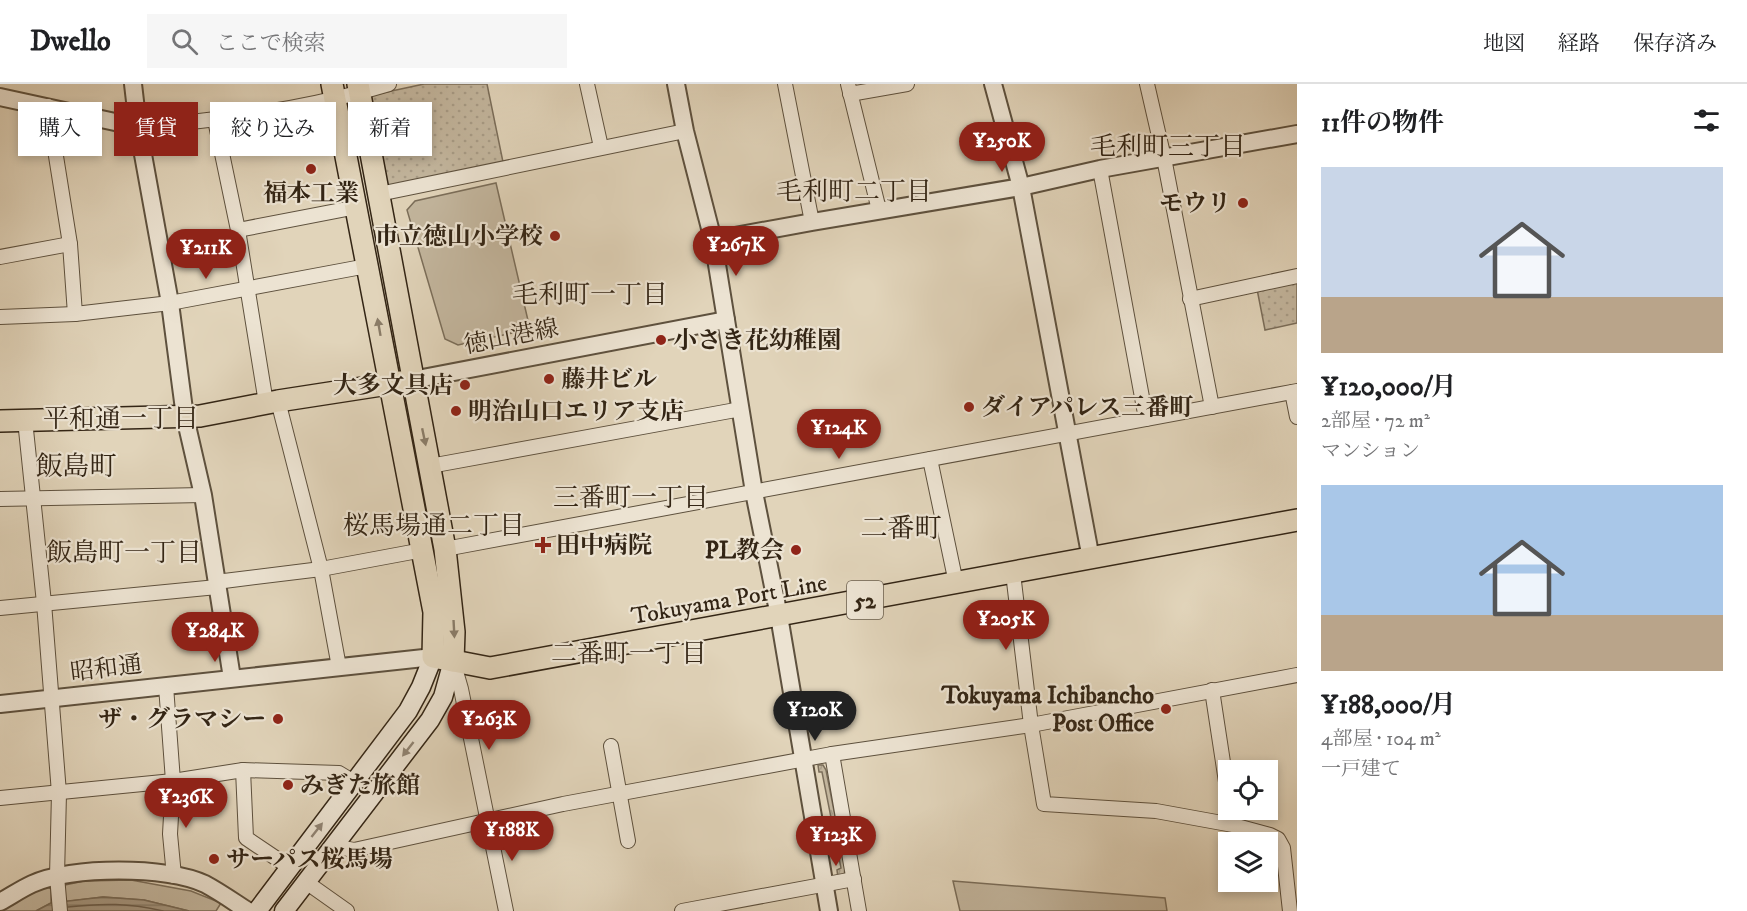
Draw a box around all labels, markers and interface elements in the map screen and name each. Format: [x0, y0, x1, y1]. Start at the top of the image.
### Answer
search box [147, 14, 567, 68]
text: Dwello [30, 24, 111, 59]
icon: search [168, 25, 201, 58]
text: ここで検索 [216, 30, 326, 57]
text: 地図 [1483, 31, 1525, 57]
text: 経路 [1558, 31, 1600, 57]
text: 保存済み [1633, 31, 1717, 57]
chip: 購入 [18, 102, 102, 156]
chip: 賃貸 [114, 102, 198, 156]
chip: 絞り込み [210, 102, 336, 156]
chip: 新着 [348, 102, 432, 156]
icon: filters [1690, 104, 1723, 137]
text: 11件の物件 [1321, 107, 1444, 140]
pin: ¥250K [960, 122, 1044, 173]
text: ¥250K [973, 129, 1031, 154]
district label: 毛利町三丁目 [1090, 131, 1246, 164]
marker: 福本工業 [304, 162, 318, 176]
district label: 毛利町二丁目 [776, 176, 932, 209]
place label: 福本工業 [263, 179, 359, 209]
place label: モウリ [1159, 189, 1231, 219]
marker: モウリ [1236, 196, 1250, 210]
icon: home [1468, 206, 1576, 314]
place label: 市立徳山小学校 [375, 222, 543, 252]
pin: ¥267K [694, 226, 778, 277]
pin: ¥211K [164, 229, 248, 280]
marker: 市立徳山小学校 [548, 229, 562, 243]
text: ¥267K [707, 233, 765, 258]
text: ¥211K [180, 236, 232, 261]
district label: 毛利町一丁目 [512, 279, 668, 312]
street label: 徳山港線 [461, 313, 561, 361]
one-way arrow [374, 318, 383, 337]
place label: 小さき花幼稚園 [673, 326, 841, 356]
marker: 小さき花幼稚園 [654, 333, 668, 347]
place label: 藤井ビル [561, 365, 657, 395]
place label: 大多文具店 [333, 371, 453, 401]
text: ¥120,000/月 [1321, 371, 1457, 404]
marker: 藤井ビル [542, 372, 556, 386]
marker: 大多文具店 [458, 378, 472, 392]
place label: ダイアパレス三番町 [981, 393, 1193, 423]
place label: 明治山口エリア支店 [468, 397, 684, 427]
marker: ダイアパレス三番町 [962, 400, 976, 414]
district label: 平和通一丁目 [43, 403, 199, 436]
marker: 明治山口エリア支店 [449, 404, 463, 418]
pin: ¥124K [797, 409, 881, 460]
text: 2部屋 · 72 m² [1321, 409, 1430, 434]
text: ¥124K [811, 416, 867, 441]
one-way arrow [420, 428, 429, 447]
text: マンション [1321, 439, 1420, 464]
district label: 飯島町 [36, 450, 117, 484]
district label: 三番町一丁目 [553, 482, 709, 515]
district label: 桜馬場通二丁目 [343, 510, 525, 543]
district label: 二番町 [861, 512, 942, 546]
icon: home [1468, 524, 1576, 632]
place label: 田中病院 [556, 531, 652, 561]
marker: 田中病院 [534, 536, 552, 554]
place label: PL教会 [705, 536, 784, 566]
district label: 飯島町一丁目 [46, 537, 202, 570]
marker: PL教会 [789, 543, 803, 557]
street label: Tokuyama Port Line [629, 568, 829, 632]
road number: 52 [847, 581, 883, 619]
pin: ¥205K [964, 600, 1048, 651]
text: ¥205K [977, 607, 1035, 632]
pin: ¥284K [173, 612, 257, 663]
text: ¥284K [186, 619, 244, 644]
one-way arrow [449, 620, 458, 639]
district label: 二番町一丁目 [551, 638, 707, 671]
street label: 昭和通 [69, 650, 144, 688]
place label: Tokuyama Ichibancho Post Office [940, 681, 1154, 739]
text: ¥188,000/月 [1321, 689, 1456, 722]
pin: ¥120K [773, 691, 857, 742]
text: ¥120K [787, 698, 843, 723]
pin: ¥263K [447, 700, 531, 751]
marker: Tokuyama Ichibancho Post Office [1159, 702, 1173, 716]
place label: ザ・グラマシー [98, 705, 266, 735]
text: ¥263K [461, 707, 517, 732]
marker: ザ・グラマシー [271, 712, 285, 726]
text: 4部屋 · 104 m² [1321, 727, 1441, 752]
one-way arrow [401, 741, 414, 757]
text: 一戸建て [1321, 757, 1401, 782]
map controls [1218, 760, 1278, 892]
button: locate [1218, 760, 1278, 820]
place label: みぎた旅館 [300, 771, 420, 801]
pin: ¥236K [144, 778, 228, 829]
marker: みぎた旅館 [281, 778, 295, 792]
text: ¥236K [158, 785, 214, 810]
pin: ¥188K [470, 811, 554, 862]
pin: ¥123K [794, 816, 878, 867]
text: ¥188K [485, 818, 539, 843]
one-way arrow [310, 823, 322, 838]
text: ¥123K [810, 823, 862, 848]
button: layers [1218, 832, 1278, 892]
place label: サーパス桜馬場 [226, 845, 393, 875]
marker: サーパス桜馬場 [207, 852, 221, 866]

